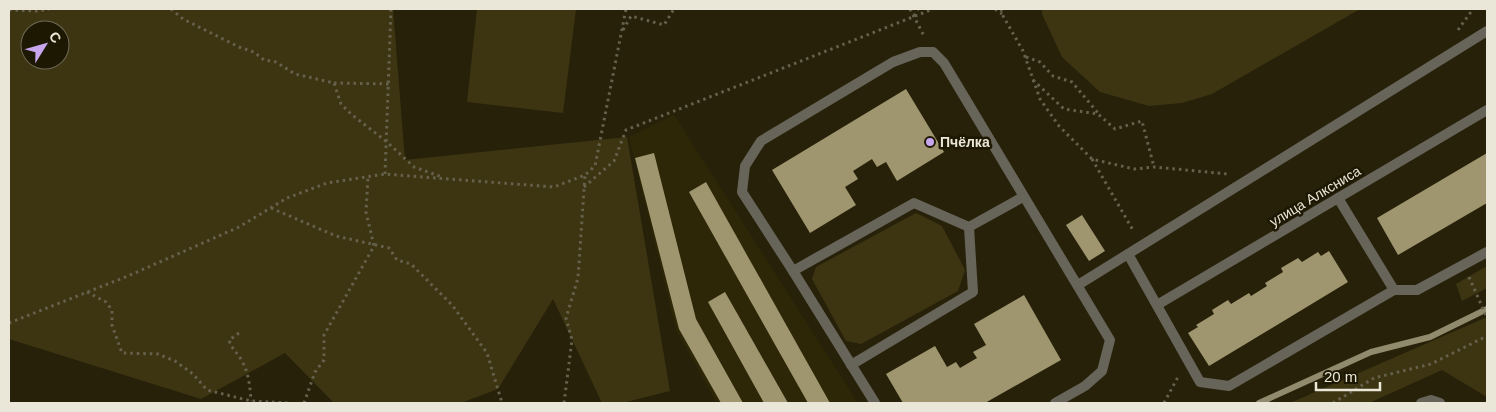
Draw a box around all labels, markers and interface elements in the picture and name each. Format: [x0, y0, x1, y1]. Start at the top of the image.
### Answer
north arrow [20, 20, 70, 70]
text: С [46, 28, 65, 46]
place label: Пчёлка [940, 134, 990, 150]
marker: Пчёлка [924, 136, 936, 148]
street label: улица Алксниса [1267, 162, 1364, 230]
scale bar [1316, 360, 1380, 392]
text: 20 m [1324, 368, 1357, 385]

